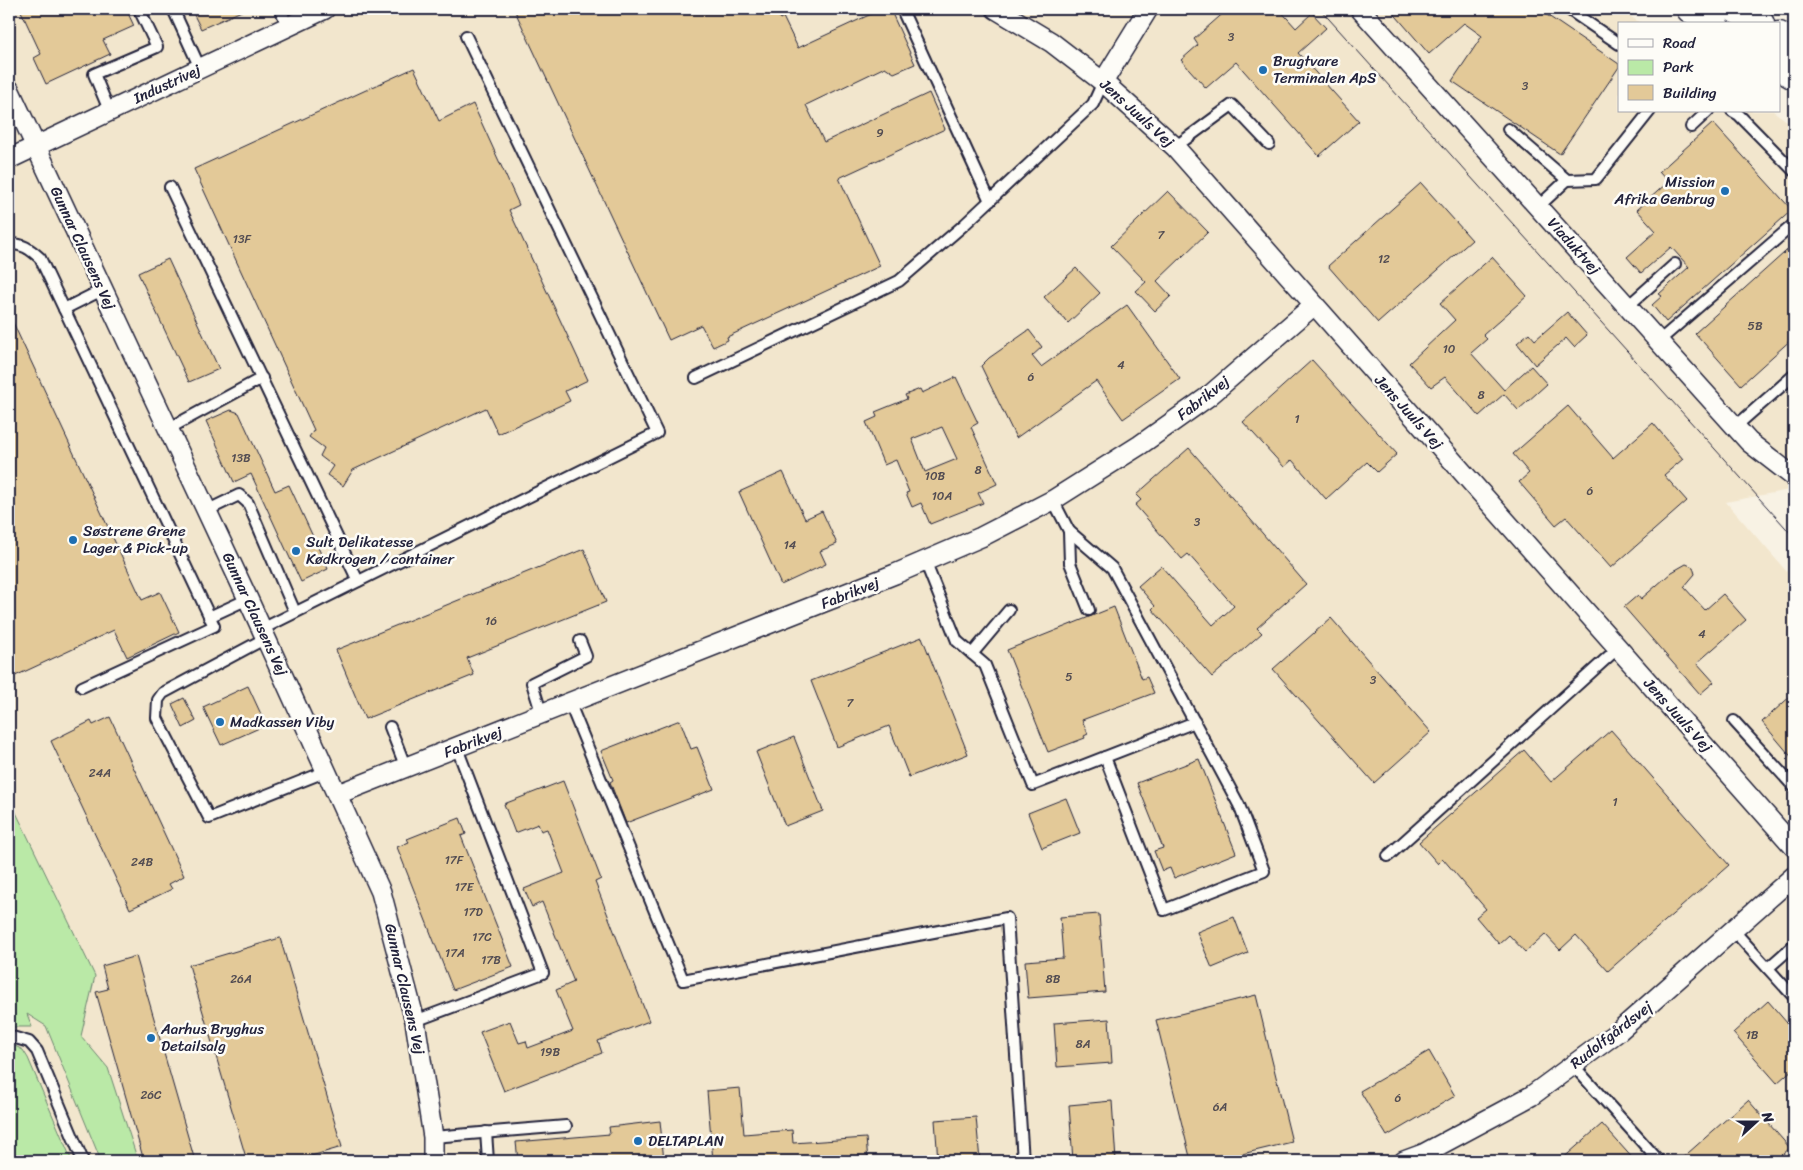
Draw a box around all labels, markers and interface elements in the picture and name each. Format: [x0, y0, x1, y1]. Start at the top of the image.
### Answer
legend [1618, 22, 1780, 112]
house number: 3 [1228, 26, 1235, 48]
text: Road [1663, 30, 1696, 56]
place label: Brugtvare Terminalen ApS [1273, 48, 1377, 91]
text: Park [1663, 54, 1694, 80]
street label: Industrivej [128, 57, 205, 111]
marker: Brugtvare Terminalen ApS [1257, 64, 1269, 76]
street label: Jens Juuls Vej [1093, 71, 1180, 154]
house number: 3 [1522, 75, 1529, 97]
text: Building [1663, 80, 1717, 106]
house number: 9 [876, 122, 884, 144]
place label: Mission Afrika Genbrug [1613, 169, 1715, 212]
street label: Gunnar Clausens Vej [43, 182, 123, 314]
marker: Mission Afrika Genbrug [1719, 185, 1731, 197]
street label: Viaduktvej [1541, 211, 1607, 281]
house number: 7 [1158, 224, 1166, 246]
house number: 13F [233, 228, 252, 250]
house number: 12 [1378, 248, 1390, 270]
house number: 5B [1748, 315, 1763, 337]
house number: 10 [1443, 338, 1456, 360]
house number: 4 [1117, 354, 1125, 376]
house number: 6 [1028, 366, 1035, 388]
street label: Jens Juuls Vej [1367, 368, 1450, 455]
street label: Fabrikvej [1171, 369, 1235, 427]
house number: 8 [1477, 384, 1485, 406]
house number: 1 [1294, 408, 1300, 430]
house number: 13B [231, 447, 251, 469]
house number: 8 [974, 459, 982, 481]
house number: 10B [925, 465, 946, 487]
house number: 6 [1587, 480, 1594, 502]
house number: 10A [932, 485, 952, 507]
house number: 3 [1194, 511, 1201, 533]
place label: Søstrene Grene Lager & Pick-up [83, 518, 188, 561]
place label: Sult Delikatesse Kødkrogen / container [306, 529, 455, 572]
marker: Søstrene Grene Lager & Pick-up [67, 534, 79, 546]
house number: 14 [784, 534, 797, 556]
marker: Sult Delikatesse Kødkrogen / container [290, 545, 302, 557]
street label: Gunnar Clausens Vej [215, 548, 295, 680]
street label: Fabrikvej [817, 569, 883, 617]
house number: 16 [485, 610, 497, 632]
house number: 4 [1698, 623, 1706, 645]
house number: 5 [1065, 666, 1073, 688]
house number: 3 [1370, 669, 1377, 691]
street label: Jens Juuls Vej [1636, 671, 1719, 758]
house number: 7 [847, 692, 855, 714]
place label: Madkassen Viby [230, 709, 334, 735]
marker: Madkassen Viby [214, 716, 226, 728]
street label: Fabrikvej [440, 719, 506, 765]
house number: 24A [89, 762, 111, 784]
house number: 1 [1612, 791, 1618, 813]
house number: 17F [445, 849, 464, 871]
house number: 24B [131, 851, 153, 873]
house number: 17E [455, 876, 475, 898]
house number: 17D [463, 901, 483, 923]
street label: Gunnar Clausens Vej [377, 921, 433, 1057]
house number: 17C [472, 926, 492, 948]
house number: 17A [445, 942, 465, 964]
house number: 17B [481, 949, 501, 971]
house number: 26A [230, 968, 252, 990]
house number: 8B [1046, 968, 1061, 990]
street label: Rudolfgårdsvej [1564, 994, 1658, 1076]
place label: Aarhus Bryghus Detailsalg [160, 1016, 264, 1059]
house number: 1B [1746, 1024, 1759, 1046]
marker: Aarhus Bryghus Detailsalg [145, 1032, 157, 1044]
house number: 8A [1075, 1033, 1091, 1055]
house number: 19B [540, 1041, 560, 1063]
house number: 26C [140, 1084, 162, 1106]
house number: 6 [1395, 1087, 1402, 1109]
house number: 6A [1213, 1096, 1227, 1118]
north arrow [1730, 1098, 1780, 1148]
text: N [1754, 1108, 1781, 1127]
place label: DELTAPLAN [648, 1128, 724, 1154]
marker: DELTAPLAN [632, 1135, 644, 1147]

